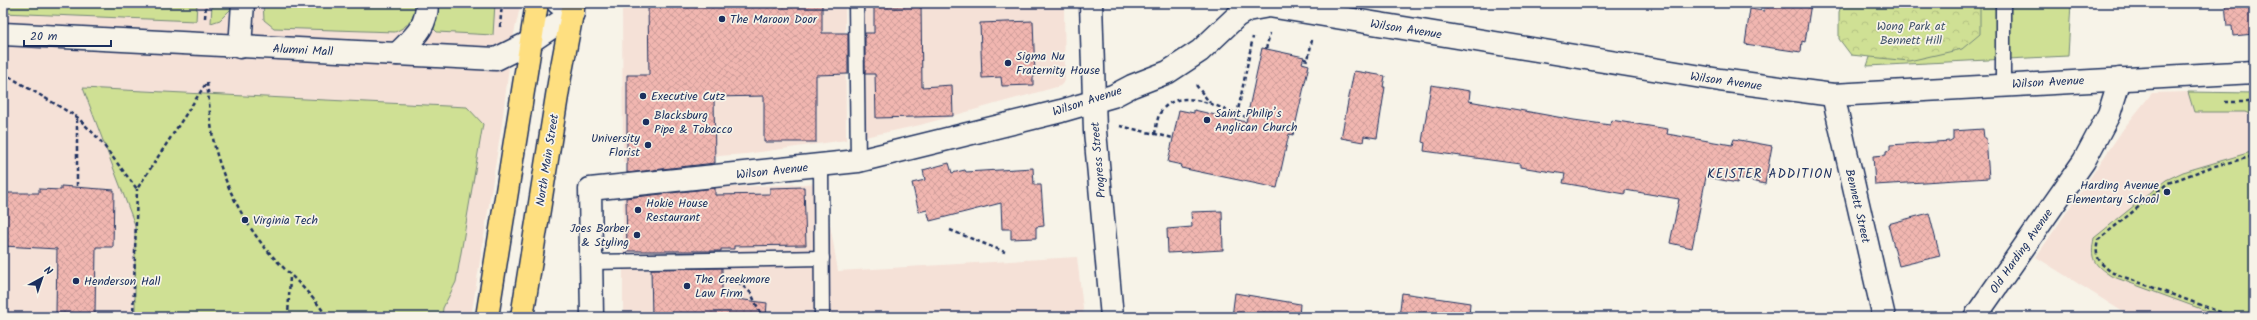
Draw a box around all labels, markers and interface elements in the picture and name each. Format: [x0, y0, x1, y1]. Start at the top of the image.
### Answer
place label: The Maroon Door [730, 10, 818, 29]
marker: The Maroon Door [717, 14, 727, 24]
street label: Wilson Avenue [1369, 14, 1444, 45]
park label: Wong Park at Bennett Hill [1877, 17, 1946, 50]
scale bar [24, 22, 111, 48]
text: 20 m [30, 27, 58, 46]
street label: Alumni Mall [272, 39, 334, 62]
place label: Sigma Nu Fraternity House [1016, 47, 1101, 80]
marker: Sigma Nu Fraternity House [1003, 58, 1013, 68]
street label: Wilson Avenue [1689, 67, 1764, 96]
street label: Wilson Avenue [2011, 71, 2085, 94]
street label: Wilson Avenue [1050, 81, 1125, 122]
place label: Executive Cutz [651, 87, 725, 106]
marker: Executive Cutz [638, 91, 648, 101]
place label: Saint Philip’s Anglican Church [1215, 104, 1298, 137]
place label: Blacksburg Pipe & Tobacco [654, 106, 732, 139]
street label: North Main Street [531, 112, 564, 207]
marker: Saint Philip’s Anglican Church [1202, 115, 1212, 125]
marker: Blacksburg Pipe & Tobacco [641, 117, 651, 127]
street label: Progress Street [1086, 121, 1111, 199]
place label: University Florist [591, 129, 640, 162]
marker: University Florist [643, 140, 653, 150]
street label: Wilson Avenue [735, 158, 810, 185]
district label: KEISTER ADDITION [1707, 164, 1833, 185]
street label: Bennett Street [1840, 167, 1875, 246]
place label: Harding Avenue Elementary School [2066, 176, 2160, 209]
marker: Harding Avenue Elementary School [2162, 187, 2172, 197]
place label: Hokie House Restaurant [646, 194, 709, 227]
street label: Old Harding Avenue [1985, 204, 2058, 298]
marker: Hokie House Restaurant [633, 205, 643, 215]
place label: Virginia Tech [253, 211, 318, 230]
marker: Virginia Tech [240, 215, 250, 225]
place label: Joes Barber & Styling [570, 219, 630, 252]
marker: Joes Barber & Styling [632, 230, 642, 240]
north arrow [22, 258, 62, 298]
text: N [39, 262, 56, 280]
place label: The Creekmore Law Firm [695, 270, 771, 303]
place label: Henderson Hall [84, 272, 161, 291]
marker: Henderson Hall [71, 276, 81, 286]
marker: The Creekmore Law Firm [682, 281, 692, 291]

